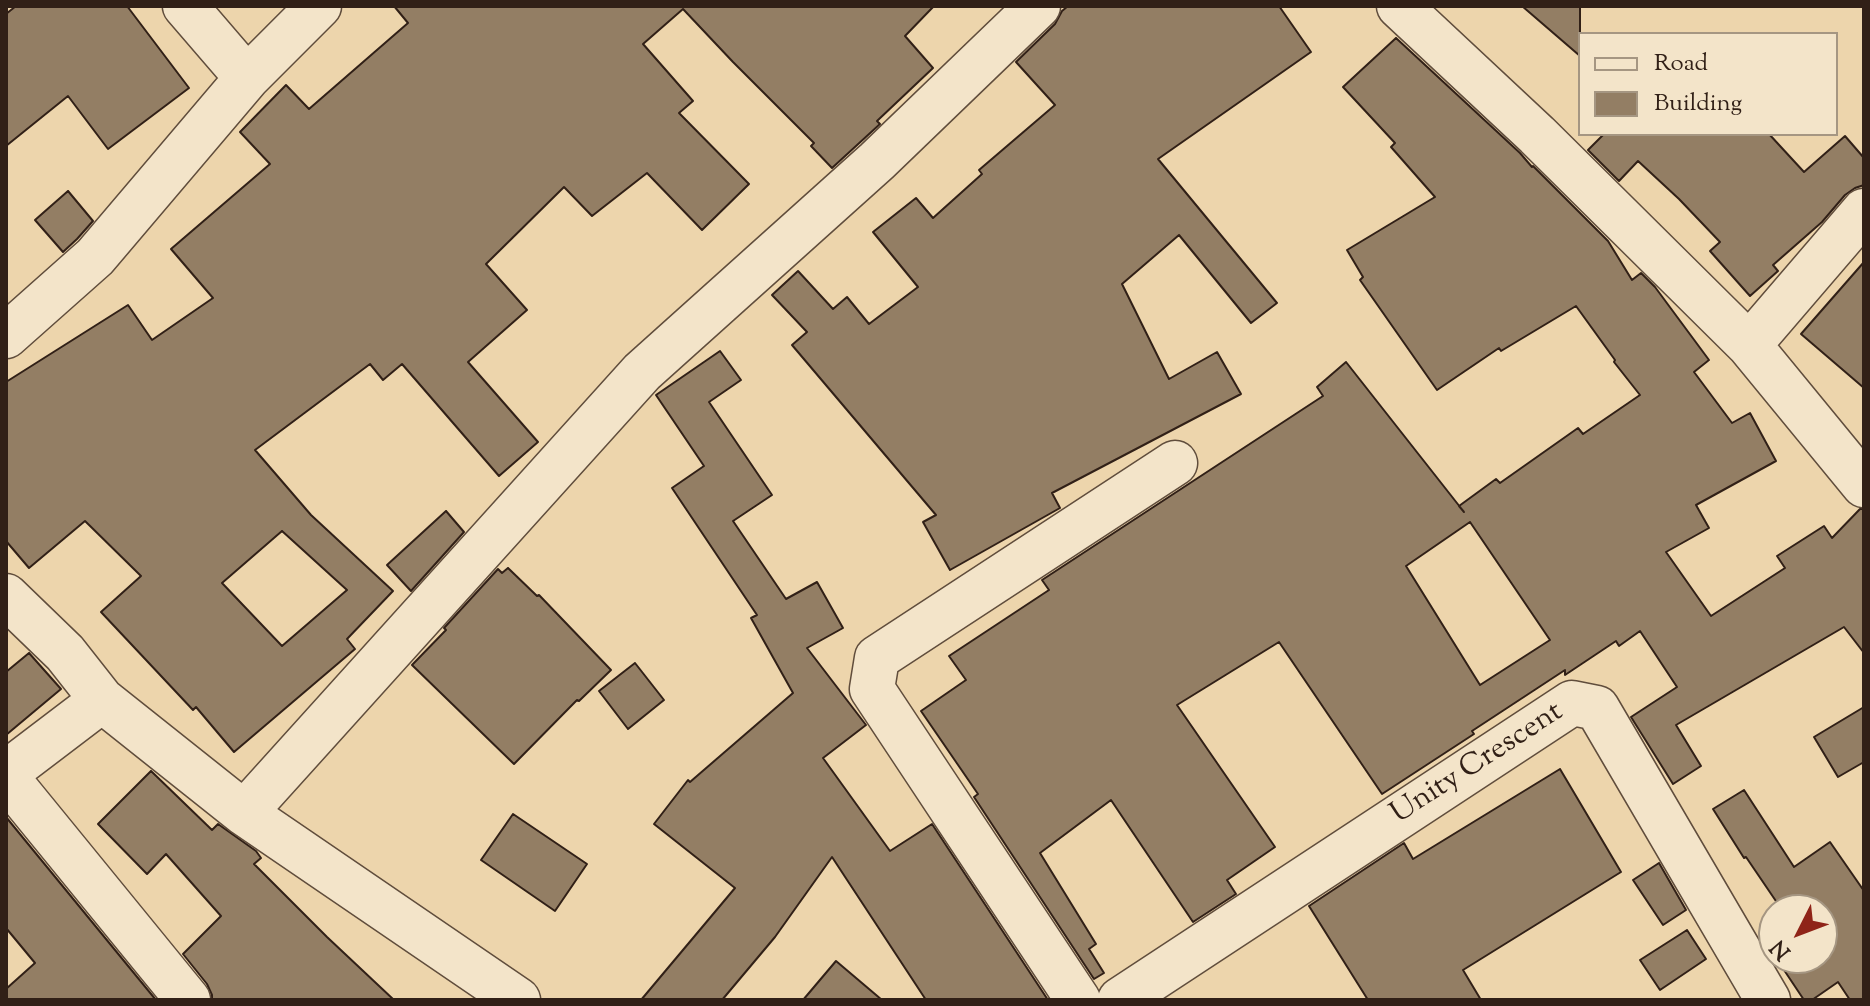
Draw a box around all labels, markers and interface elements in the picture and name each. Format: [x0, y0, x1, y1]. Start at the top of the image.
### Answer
legend [1578, 32, 1838, 136]
text: Road [1654, 47, 1708, 81]
text: Building [1654, 87, 1742, 121]
street label: Unity Crescent [1385, 696, 1571, 834]
north arrow [1758, 894, 1838, 974]
text: N [1764, 931, 1799, 966]

